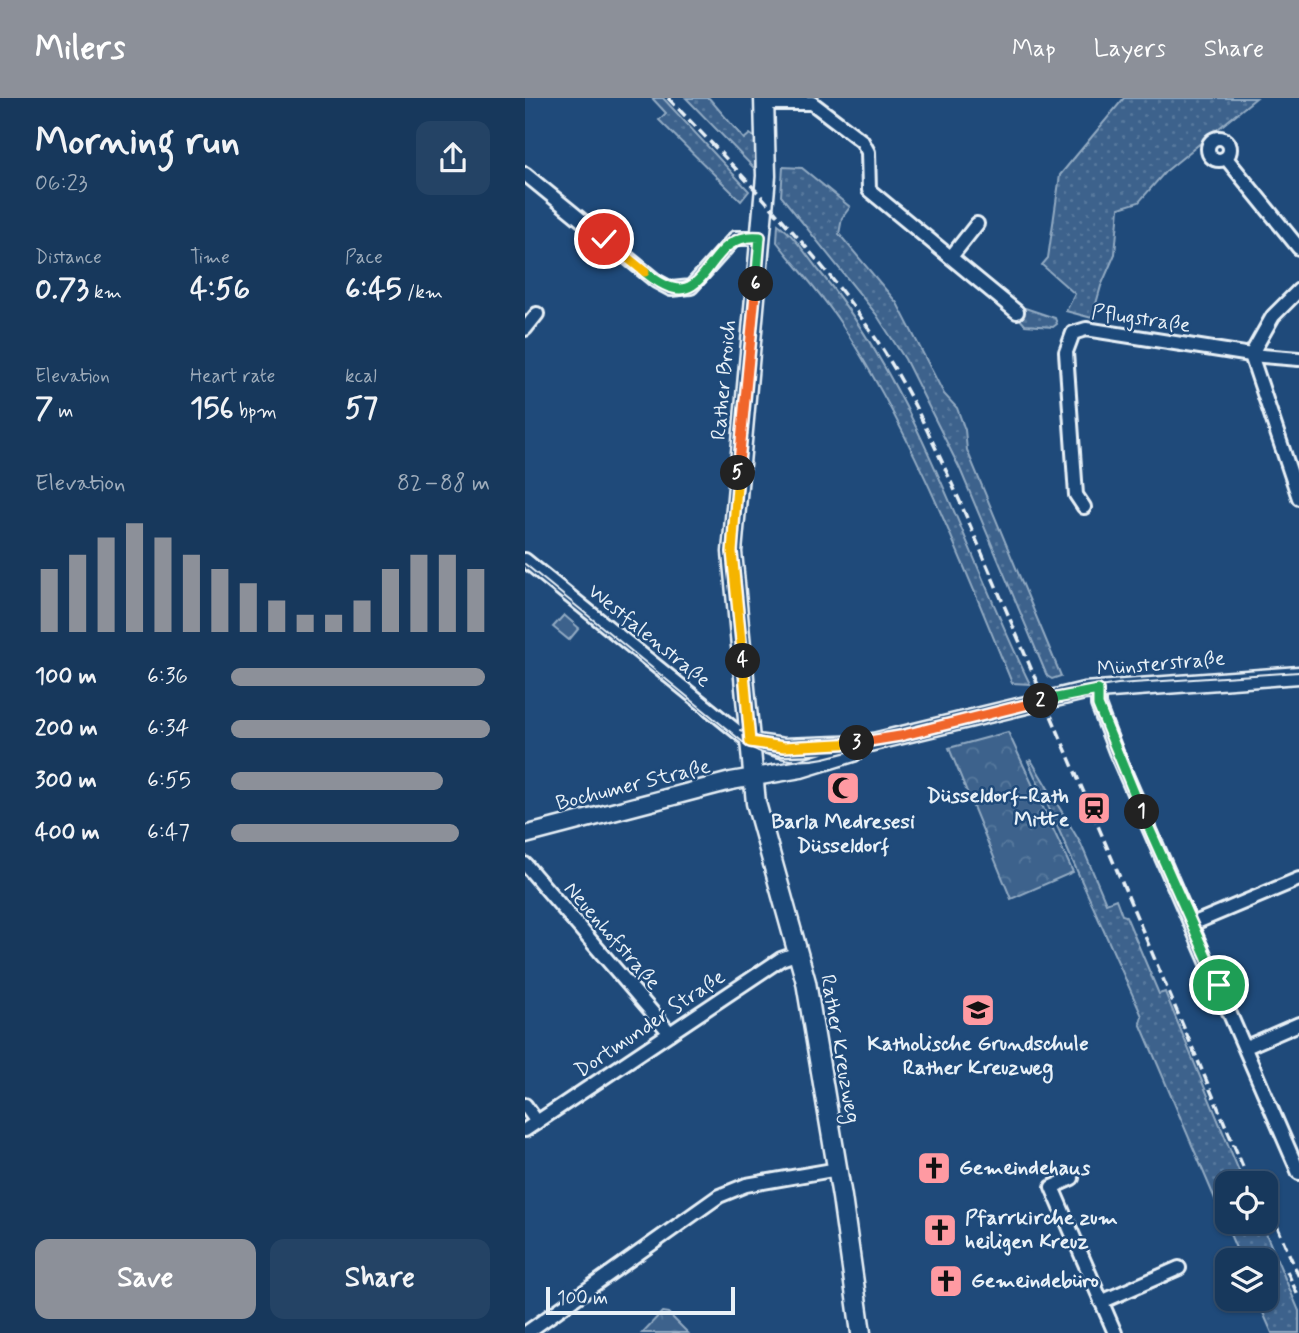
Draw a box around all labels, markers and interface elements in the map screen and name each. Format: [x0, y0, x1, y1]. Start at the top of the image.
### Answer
text: Milers [35, 27, 125, 71]
text: Map [1012, 34, 1056, 65]
text: Layers [1094, 34, 1166, 65]
text: Share [1204, 34, 1264, 65]
text: Morning run [35, 118, 240, 167]
button: share [416, 121, 490, 195]
text: 06:23 [35, 169, 88, 199]
pin [574, 209, 634, 269]
icon: check [585, 220, 623, 258]
text: Distance [35, 245, 102, 270]
text: Time [190, 245, 230, 270]
text: Pace [345, 245, 383, 270]
pin: 6 [739, 266, 773, 302]
text: 0.73 [35, 270, 89, 309]
text: 4:56 [190, 270, 250, 309]
text: 6:45 [345, 270, 402, 309]
text: 6 [751, 271, 760, 296]
text: km [89, 280, 122, 305]
text: /km [402, 280, 443, 305]
street label: Pflugstraße [1090, 298, 1192, 340]
street label: Rather Broich [705, 319, 743, 441]
text: Elevation [35, 364, 110, 389]
text: Heart rate [190, 364, 275, 389]
text: kcal [345, 364, 377, 389]
text: 7 [35, 389, 53, 428]
text: 156 [190, 389, 234, 428]
text: 57 [345, 389, 378, 428]
text: m [53, 399, 73, 424]
text: bpm [234, 399, 277, 424]
pin: 5 [721, 456, 755, 490]
text: 5 [732, 460, 743, 485]
text: Elevation [35, 469, 126, 499]
text: 82–88 m [397, 469, 490, 499]
street label: Westfalenstraße [582, 578, 716, 694]
pin: 4 [725, 644, 760, 678]
street label: Münsterstraße [1096, 644, 1226, 684]
text: 4 [737, 648, 748, 673]
text: 100 m [35, 662, 97, 692]
text: 6:36 [147, 662, 188, 692]
pin: 2 [1023, 684, 1059, 718]
text: 2 [1036, 688, 1045, 713]
text: 200 m [35, 714, 98, 744]
text: 6:34 [147, 714, 189, 744]
pin: 3 [839, 726, 875, 760]
text: 3 [852, 730, 861, 755]
street label: Bochumer Straße [553, 752, 713, 818]
text: 300 m [35, 766, 97, 796]
text: 6:55 [147, 766, 191, 796]
mosque icon: Barla Medresesi Düsseldorf [824, 769, 862, 807]
place label: Düsseldorf-Rath Mitte [926, 782, 1070, 834]
station icon: Düsseldorf-Rath Mitte [1075, 789, 1113, 827]
pin: 1 [1125, 794, 1159, 830]
text: 1 [1137, 799, 1146, 824]
place label: Barla Medresesi Düsseldorf [771, 808, 915, 860]
text: 400 m [35, 818, 100, 848]
text: 6:47 [147, 818, 190, 848]
street label: Neuenhofstraße [557, 876, 667, 996]
pin [1189, 955, 1249, 1015]
street label: Dortmunder Straße [569, 963, 731, 1085]
icon: arrive [1200, 966, 1238, 1004]
street label: Rather Kreuzweg [812, 972, 867, 1126]
school or university icon: Katholische Grundschule Rather Kreuzweg [959, 991, 997, 1029]
place label: Katholische Grundschule Rather Kreuzweg [867, 1030, 1089, 1084]
church icon: Gemeindehaus [915, 1149, 953, 1187]
place label: Gemeindehaus [959, 1154, 1091, 1182]
map controls [1215, 1171, 1278, 1311]
button: locate [1215, 1171, 1278, 1234]
place label: Pfarrkirche zum heiligen Kreuz [965, 1204, 1118, 1256]
church icon: Pfarrkirche zum heiligen Kreuz [921, 1211, 959, 1249]
button: Save [35, 1239, 256, 1319]
button: Share [270, 1239, 490, 1319]
button: layers [1215, 1248, 1278, 1311]
church icon: Gemeindebüro [927, 1262, 965, 1300]
place label: Gemeindebüro [971, 1267, 1099, 1295]
scale bar [546, 1284, 735, 1316]
text: 100 m [557, 1286, 608, 1311]

